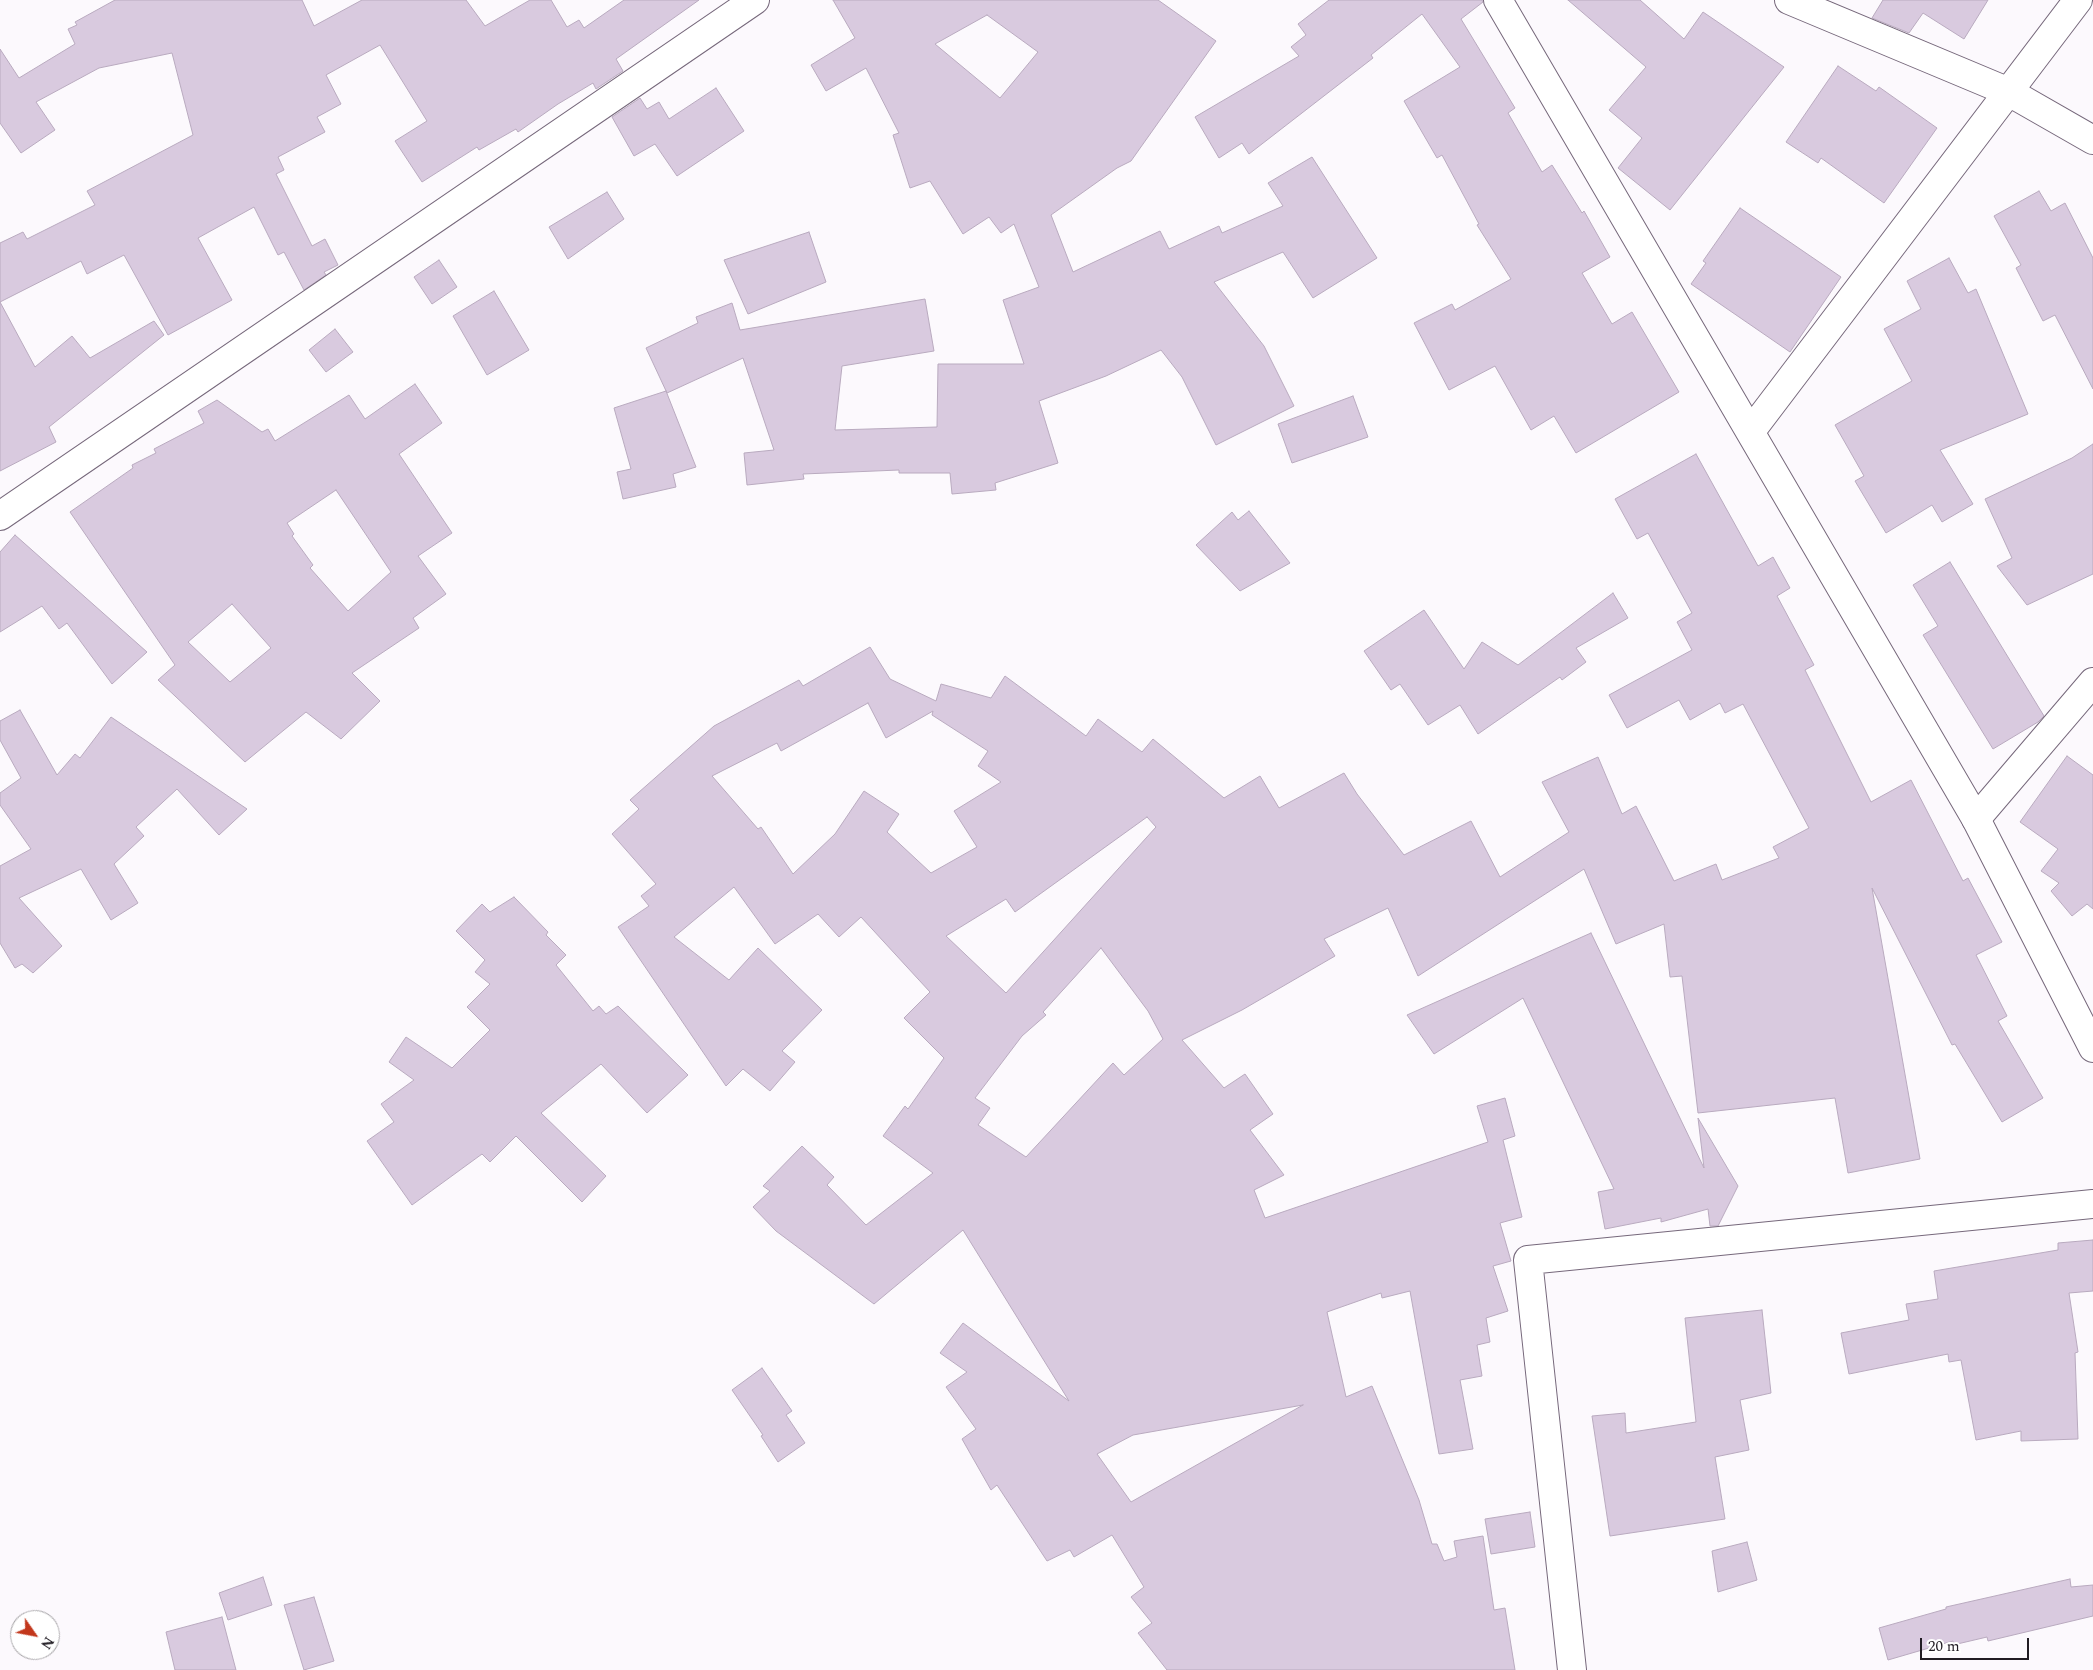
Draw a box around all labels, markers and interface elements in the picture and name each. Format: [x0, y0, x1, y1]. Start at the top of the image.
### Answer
north arrow [10, 1610, 60, 1660]
scale bar [1923, 1628, 2032, 1660]
text: N [35, 1632, 59, 1653]
text: 20 m [1928, 1635, 1960, 1658]

